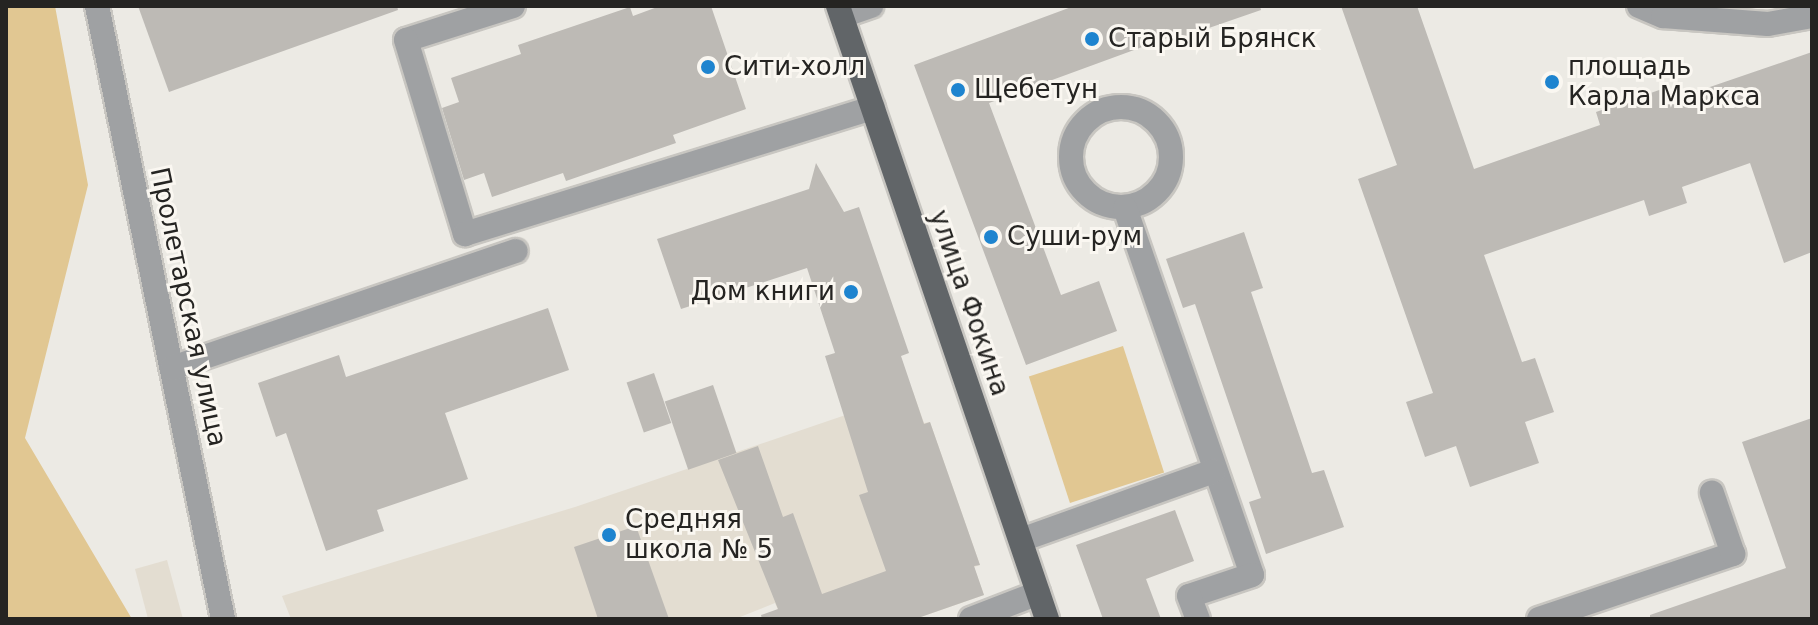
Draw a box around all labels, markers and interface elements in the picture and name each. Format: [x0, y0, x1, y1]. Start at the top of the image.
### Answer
place label: Старый Брянск [1108, 23, 1316, 55]
marker: Старый Брянск [1083, 30, 1101, 48]
place label: Сити-холл [724, 51, 865, 83]
place label: площадь Карла Маркса [1568, 51, 1761, 112]
marker: Сити-холл [699, 58, 717, 76]
marker: площадь Карла Маркса [1543, 73, 1561, 91]
place label: Щебетун [974, 74, 1098, 106]
marker: Щебетун [949, 81, 967, 99]
street label: Пролетарская улица [143, 165, 233, 449]
street label: улица Фокина [923, 206, 1015, 400]
place label: Суши-рум [1007, 221, 1142, 253]
marker: Суши-рум [982, 228, 1000, 246]
place label: Дом книги [691, 276, 835, 308]
marker: Дом книги [842, 283, 860, 301]
place label: Средняя школа № 5 [625, 504, 773, 566]
marker: Средняя школа № 5 [600, 526, 618, 544]

